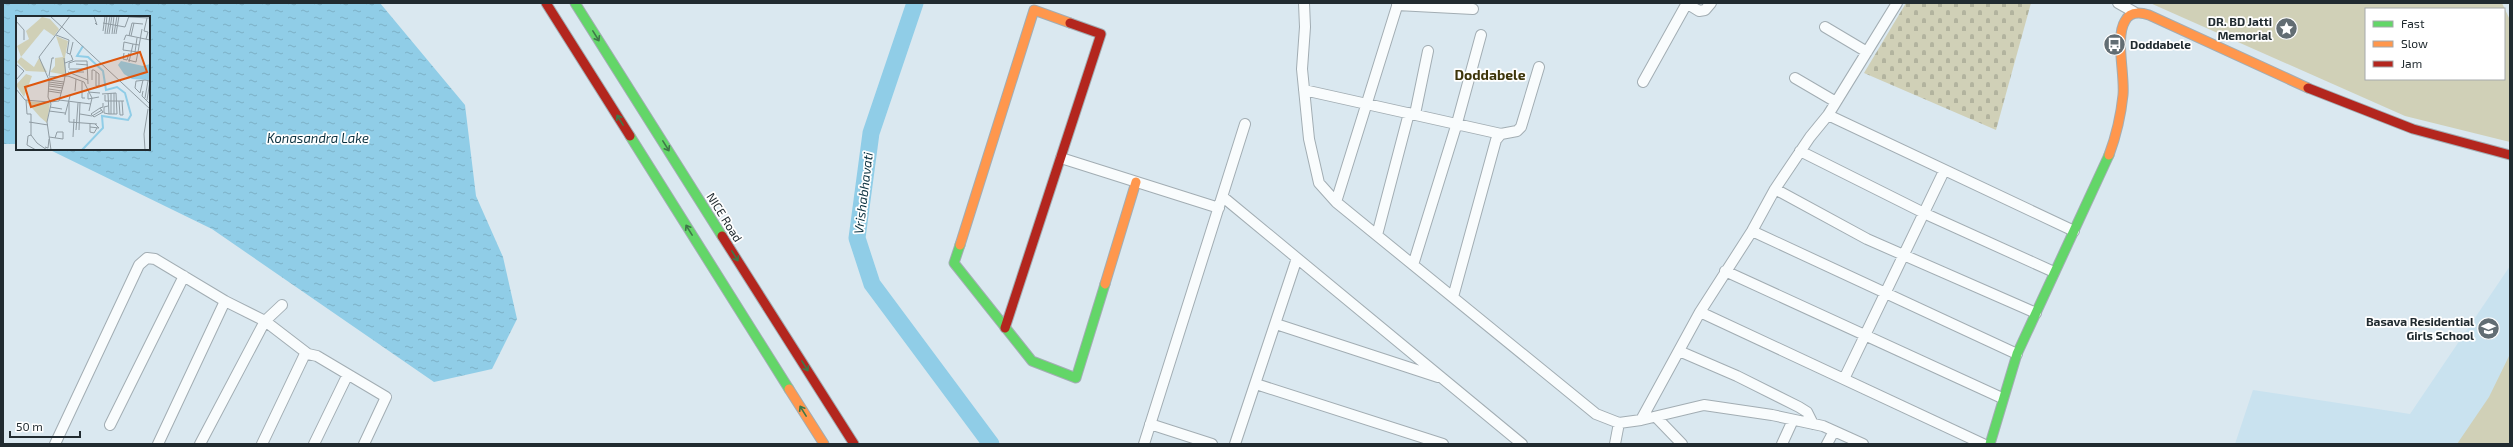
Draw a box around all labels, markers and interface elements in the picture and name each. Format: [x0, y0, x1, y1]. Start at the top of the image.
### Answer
legend [2365, 8, 2505, 80]
place label: DR. BD Jatti Memorial [2208, 14, 2272, 42]
place icon: DR. BD Jatti Memorial [2274, 15, 2300, 41]
inset map [16, 16, 150, 150]
text: Fast [2401, 16, 2425, 30]
one-way arrow [592, 30, 600, 41]
bus stop icon: Doddabele [2101, 31, 2127, 57]
text: Slow [2401, 36, 2428, 50]
place label: Doddabele [2130, 37, 2191, 51]
text: Jam [2401, 56, 2422, 70]
district label: Doddabele [1454, 66, 1526, 83]
one-way arrow [616, 115, 624, 126]
water label: Konasandra Lake [267, 130, 369, 146]
one-way arrow [662, 140, 670, 152]
water label: Vrishabhavati [850, 151, 876, 235]
street label: NICE Road [704, 190, 746, 244]
one-way arrow [685, 225, 693, 236]
one-way arrow [731, 250, 739, 261]
place label: Basava Residential Girls School [2366, 314, 2474, 342]
school or university icon: Basava Residential Girls School [2476, 315, 2502, 341]
one-way arrow [801, 360, 809, 372]
one-way arrow [799, 406, 807, 417]
scale bar [10, 413, 80, 439]
text: 50 m [16, 419, 43, 433]

